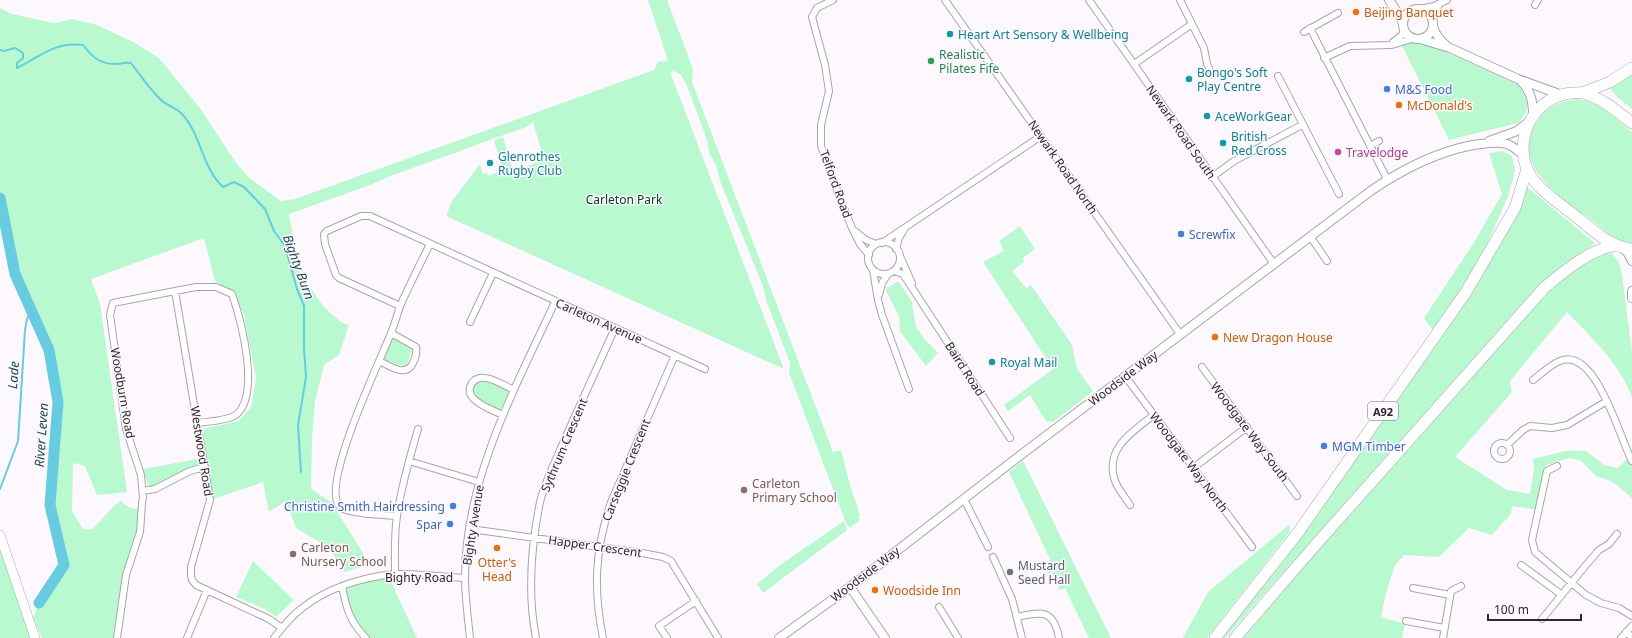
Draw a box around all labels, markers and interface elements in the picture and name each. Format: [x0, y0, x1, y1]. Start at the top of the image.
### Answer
place label: Beijing Banquet [1364, 4, 1454, 21]
marker: Beijing Banquet [1351, 7, 1361, 17]
place label: Heart Art Sensory & Wellbeing [958, 26, 1129, 43]
marker: Heart Art Sensory & Wellbeing [945, 29, 955, 39]
place label: Realistic Pilates Fife [939, 46, 1000, 77]
marker: Realistic Pilates Fife [926, 56, 936, 66]
place label: Bongo's Soft Play Centre [1197, 64, 1268, 95]
marker: Bongo's Soft Play Centre [1184, 74, 1194, 84]
place label: M&S Food [1395, 81, 1453, 98]
street label: Newark Road South [1142, 82, 1220, 182]
marker: M&S Food [1382, 84, 1392, 94]
place label: McDonald's [1407, 97, 1473, 114]
marker: McDonald's [1394, 100, 1404, 110]
place label: AceWorkGear [1215, 108, 1292, 125]
marker: AceWorkGear [1202, 111, 1212, 121]
street label: Newark Road North [1024, 117, 1102, 217]
place label: British Red Cross [1231, 128, 1287, 159]
marker: British Red Cross [1218, 138, 1228, 148]
place label: Travelodge [1346, 144, 1409, 161]
marker: Travelodge [1333, 147, 1343, 157]
place label: Glenrothes Rugby Club [498, 148, 562, 179]
street label: Telford Road [816, 148, 856, 220]
marker: Glenrothes Rugby Club [485, 158, 495, 168]
park label: Carleton Park [586, 191, 663, 208]
place label: Screwfix [1189, 226, 1236, 243]
marker: Screwfix [1176, 229, 1186, 239]
water label: Bighty Burn [279, 232, 319, 302]
street label: Carleton Avenue [553, 294, 645, 348]
place label: New Dragon House [1223, 329, 1333, 346]
marker: New Dragon House [1210, 332, 1220, 342]
street label: Baird Road [941, 339, 989, 399]
street label: Woodburn Road [107, 346, 139, 440]
street label: Woodside Way [1085, 346, 1162, 410]
place label: Royal Mail [1000, 354, 1057, 371]
marker: Royal Mail [987, 357, 997, 367]
water label: Lade [3, 360, 23, 389]
street label: Woodgate Way South [1207, 379, 1293, 485]
street label: Sythrum Crescent [537, 395, 592, 494]
water label: River Leven [30, 402, 52, 468]
road number: A92 [1368, 402, 1398, 420]
street label: Westwood Road [186, 405, 218, 497]
street label: Woodgate Way North [1146, 409, 1232, 515]
street label: Carseggie Crescent [598, 416, 654, 524]
place label: MGM Timber [1332, 438, 1406, 455]
marker: MGM Timber [1319, 441, 1329, 451]
place label: Carleton Primary School [752, 475, 837, 506]
street label: Bighty Avenue [458, 483, 488, 567]
marker: Carleton Primary School [739, 485, 749, 495]
place label: Christine Smith Hairdressing [284, 498, 445, 515]
marker: Christine Smith Hairdressing [448, 501, 458, 511]
place label: Spar [416, 516, 442, 533]
marker: Spar [445, 519, 455, 529]
street label: Happer Crescent [547, 531, 644, 561]
place label: Carleton Nursery School [301, 539, 387, 570]
street label: Woodside Way [827, 542, 904, 606]
marker: Otter's Head [492, 543, 502, 553]
marker: Carleton Nursery School [288, 549, 298, 559]
place label: Otter's Head [478, 554, 516, 585]
place label: Mustard Seed Hall [1018, 557, 1070, 588]
marker: Mustard Seed Hall [1005, 567, 1015, 577]
street label: Bighty Road [385, 569, 453, 586]
place label: Woodside Inn [883, 582, 961, 599]
marker: Woodside Inn [870, 585, 880, 595]
scale bar [1488, 596, 1581, 622]
text: 100 m [1494, 601, 1529, 618]

